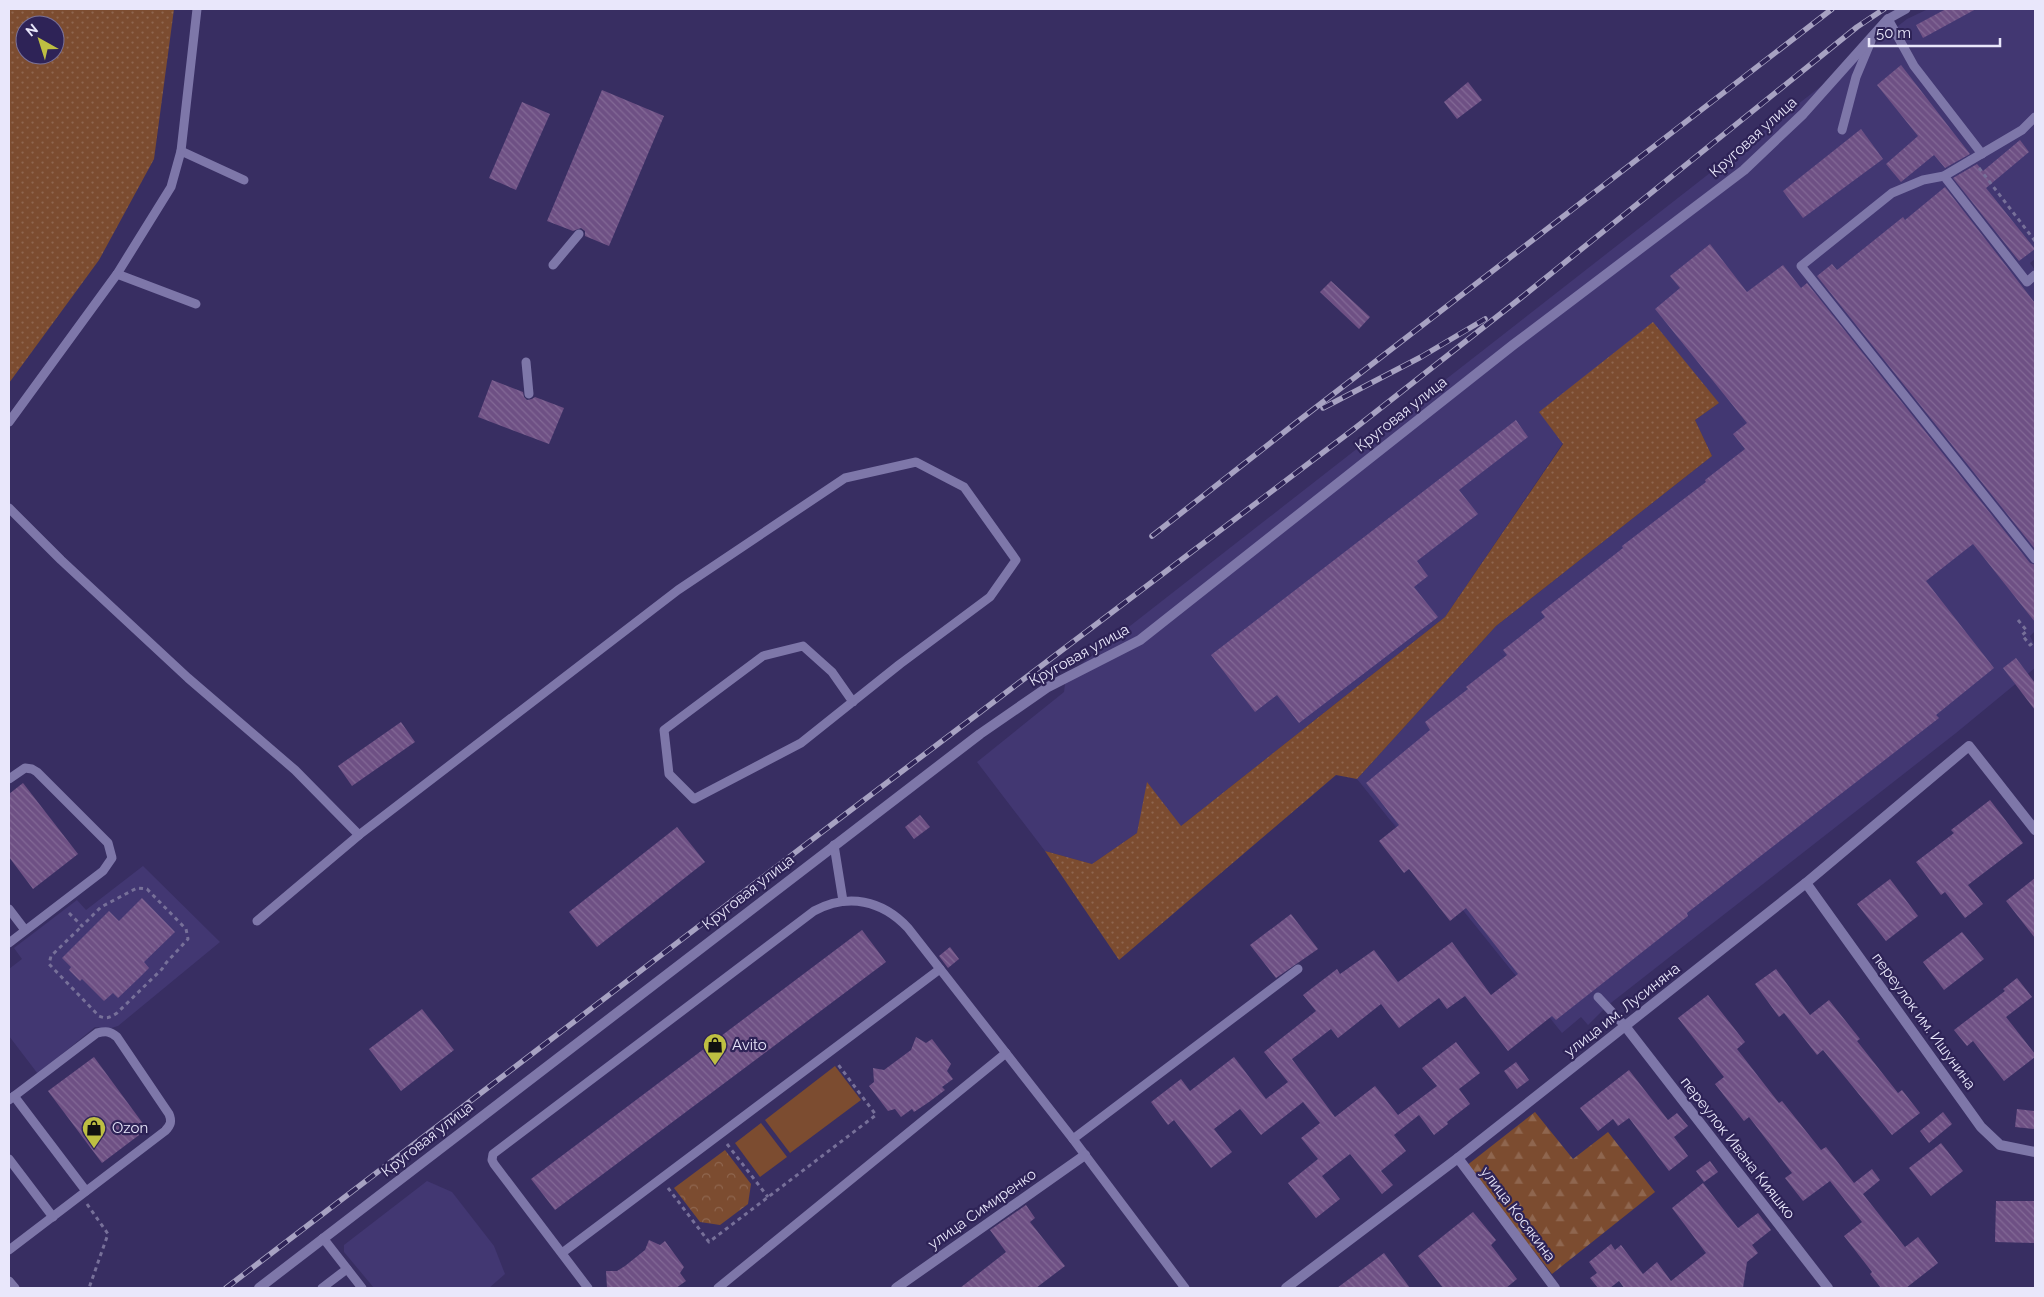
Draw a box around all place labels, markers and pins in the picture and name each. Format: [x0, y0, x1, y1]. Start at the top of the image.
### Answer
shop icon: Avito [702, 1032, 728, 1066]
place label: Avito [732, 1036, 767, 1054]
shop icon: Ozon [81, 1115, 107, 1149]
place label: Ozon [112, 1119, 148, 1137]

